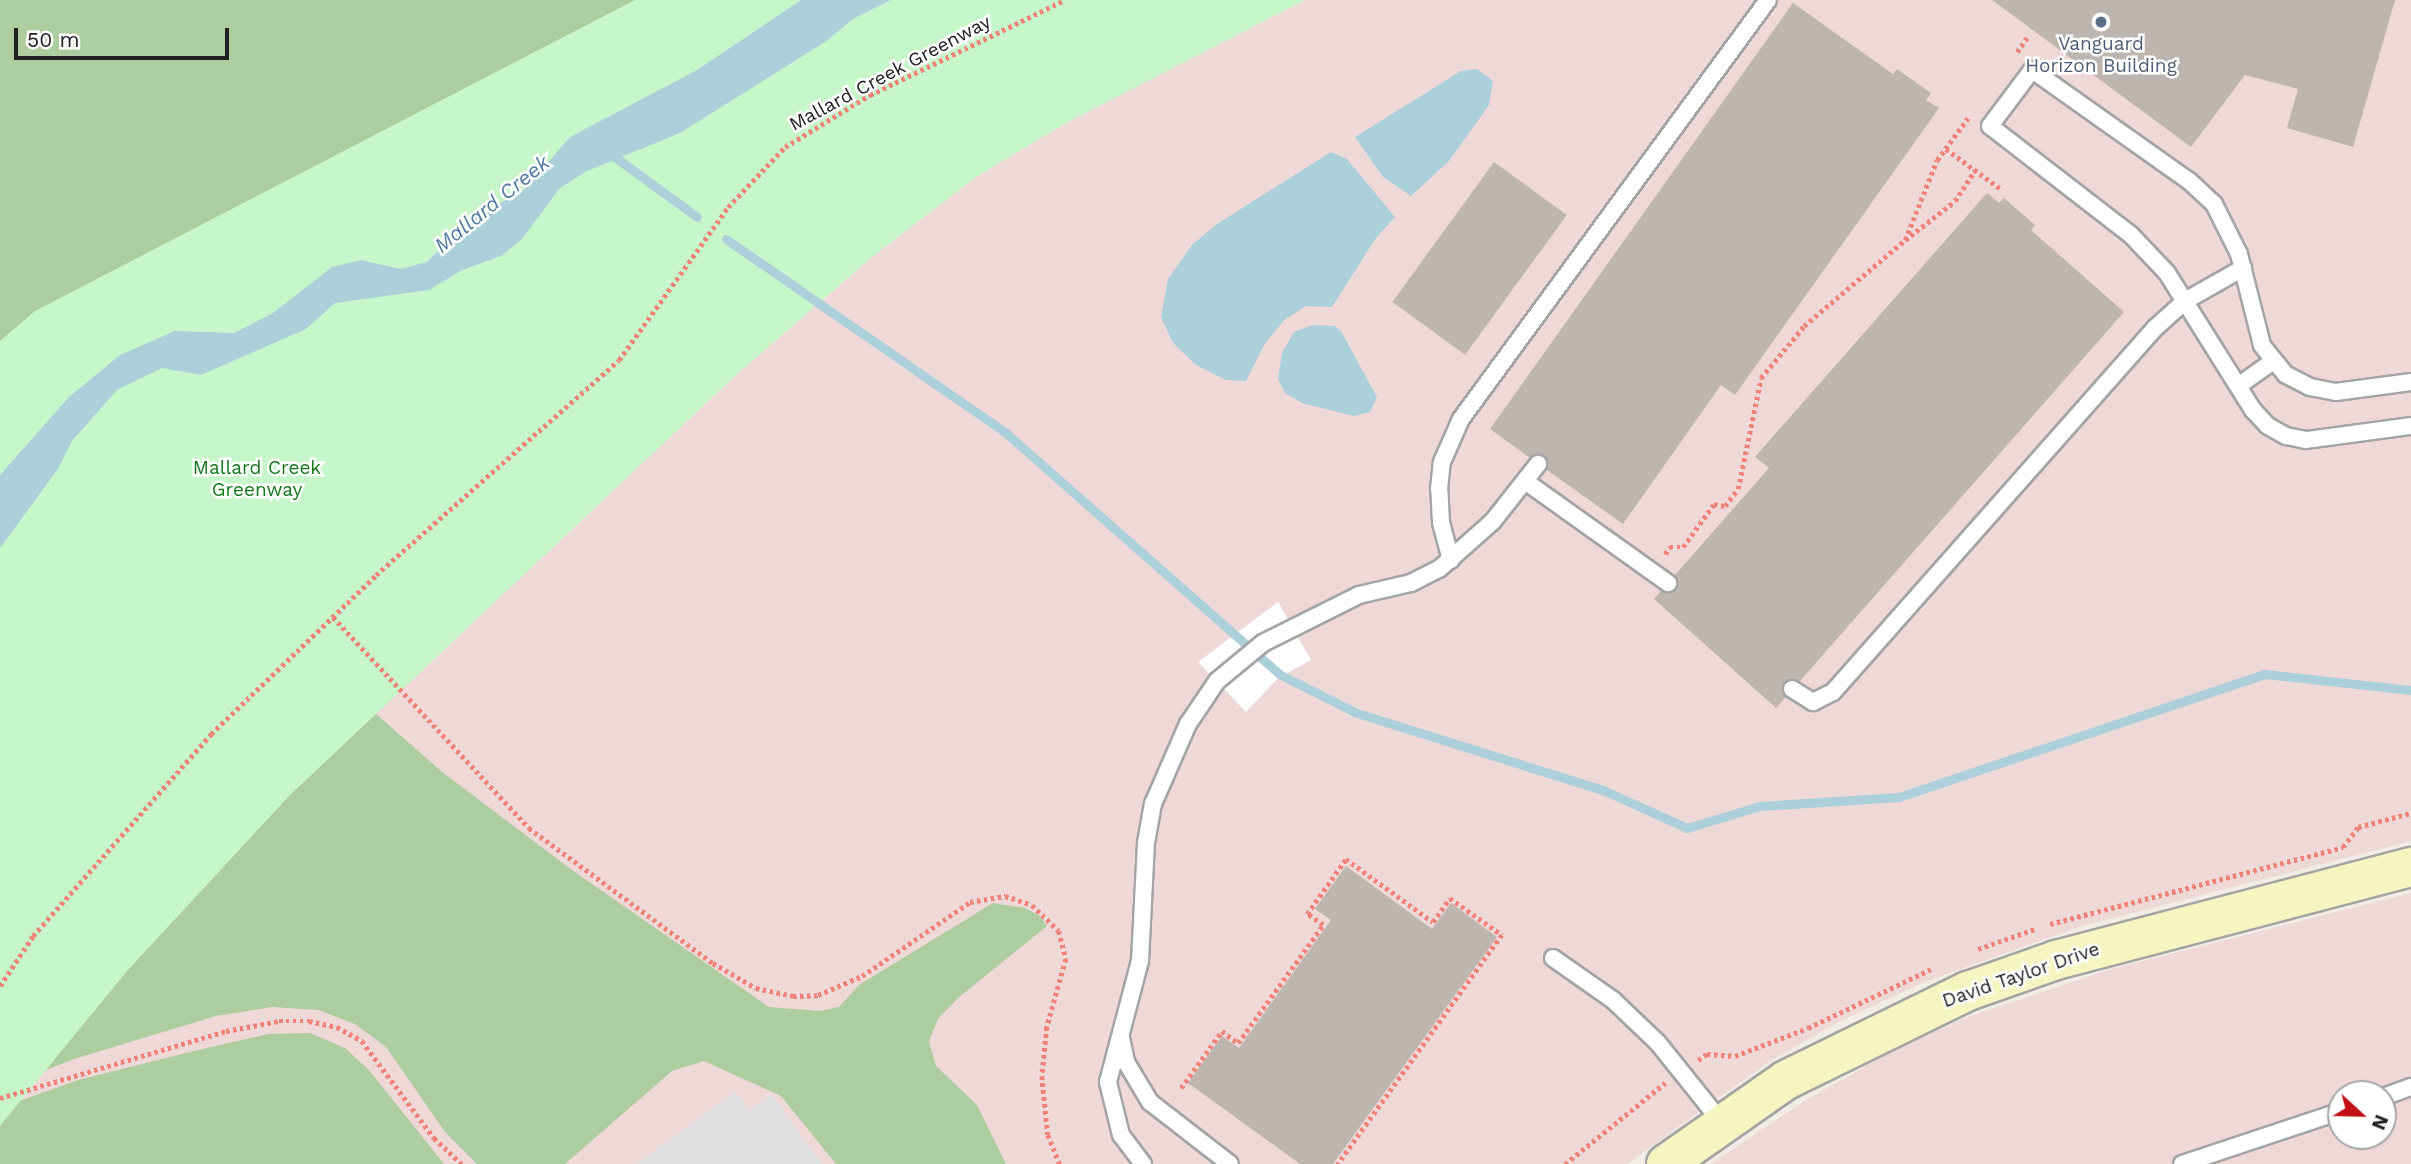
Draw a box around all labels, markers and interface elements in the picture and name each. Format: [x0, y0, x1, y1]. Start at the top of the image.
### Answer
street label: Mallard Creek Greenway [785, 10, 995, 136]
scale bar [18, 14, 233, 58]
marker: Vanguard Horizon Building [2093, 14, 2109, 30]
text: 50 m [27, 27, 79, 52]
place label: Vanguard Horizon Building [2025, 33, 2177, 77]
water label: Mallard Creek [429, 150, 555, 258]
park label: Mallard Creek Greenway [193, 457, 321, 501]
street label: David Taylor Drive [1939, 937, 2103, 1013]
north arrow [2327, 1080, 2397, 1150]
text: N [2367, 1111, 2393, 1133]

